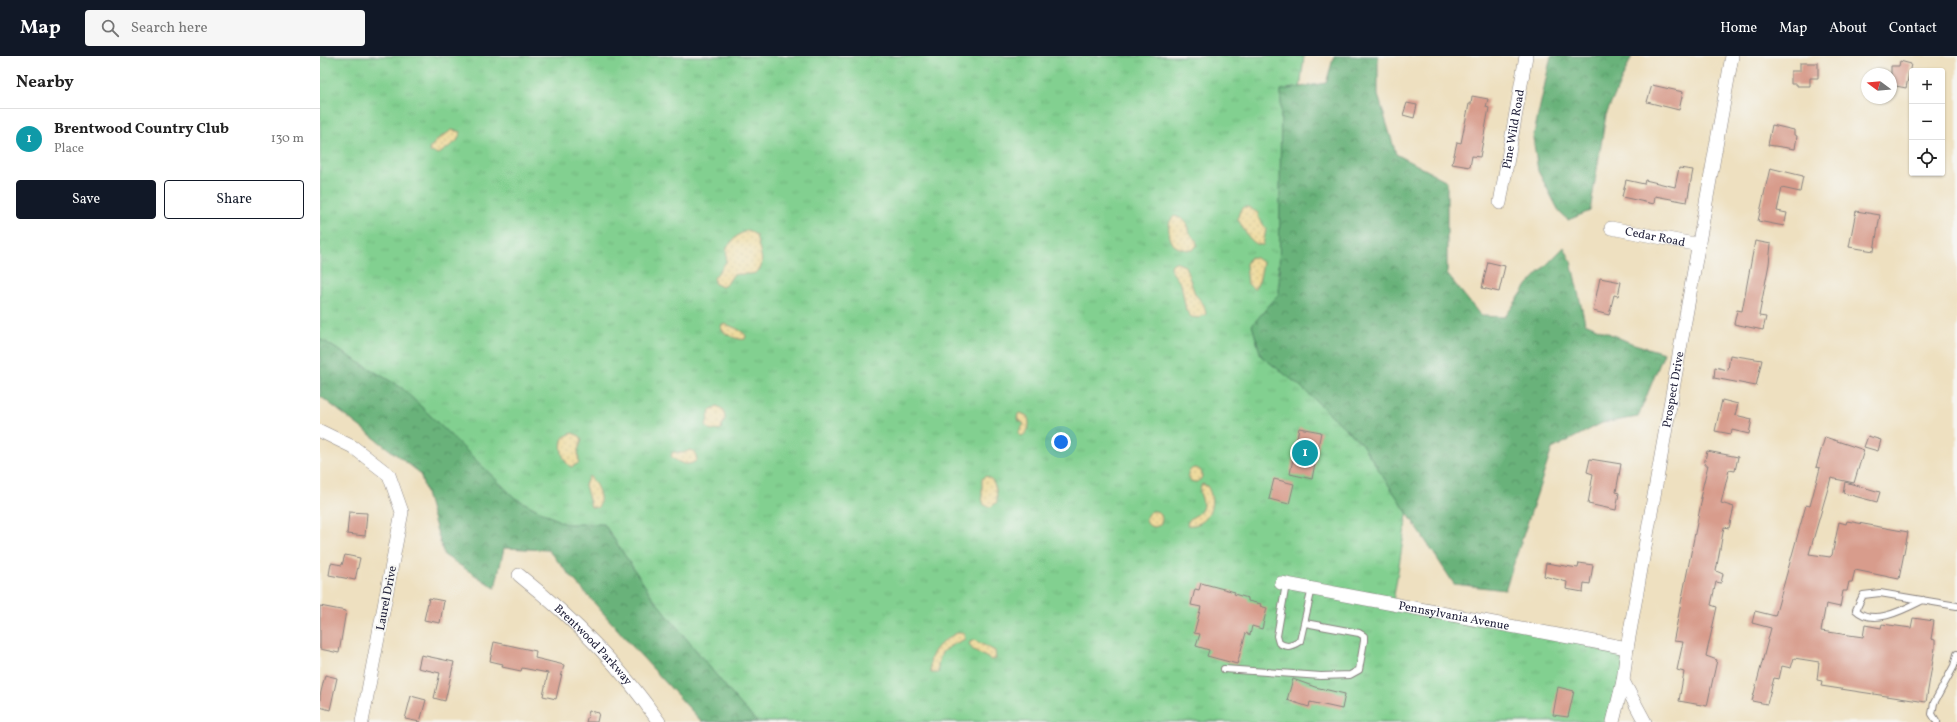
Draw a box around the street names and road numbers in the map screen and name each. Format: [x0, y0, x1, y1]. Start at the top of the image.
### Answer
street label: Pine Wild Road [1499, 88, 1529, 170]
street label: Cedar Road [1624, 224, 1687, 251]
street label: Prospect Drive [1659, 350, 1689, 429]
street label: Laurel Drive [373, 564, 401, 632]
street label: Pennsylvania Avenue [1397, 598, 1511, 635]
street label: Brentwood Parkway [550, 601, 636, 689]

